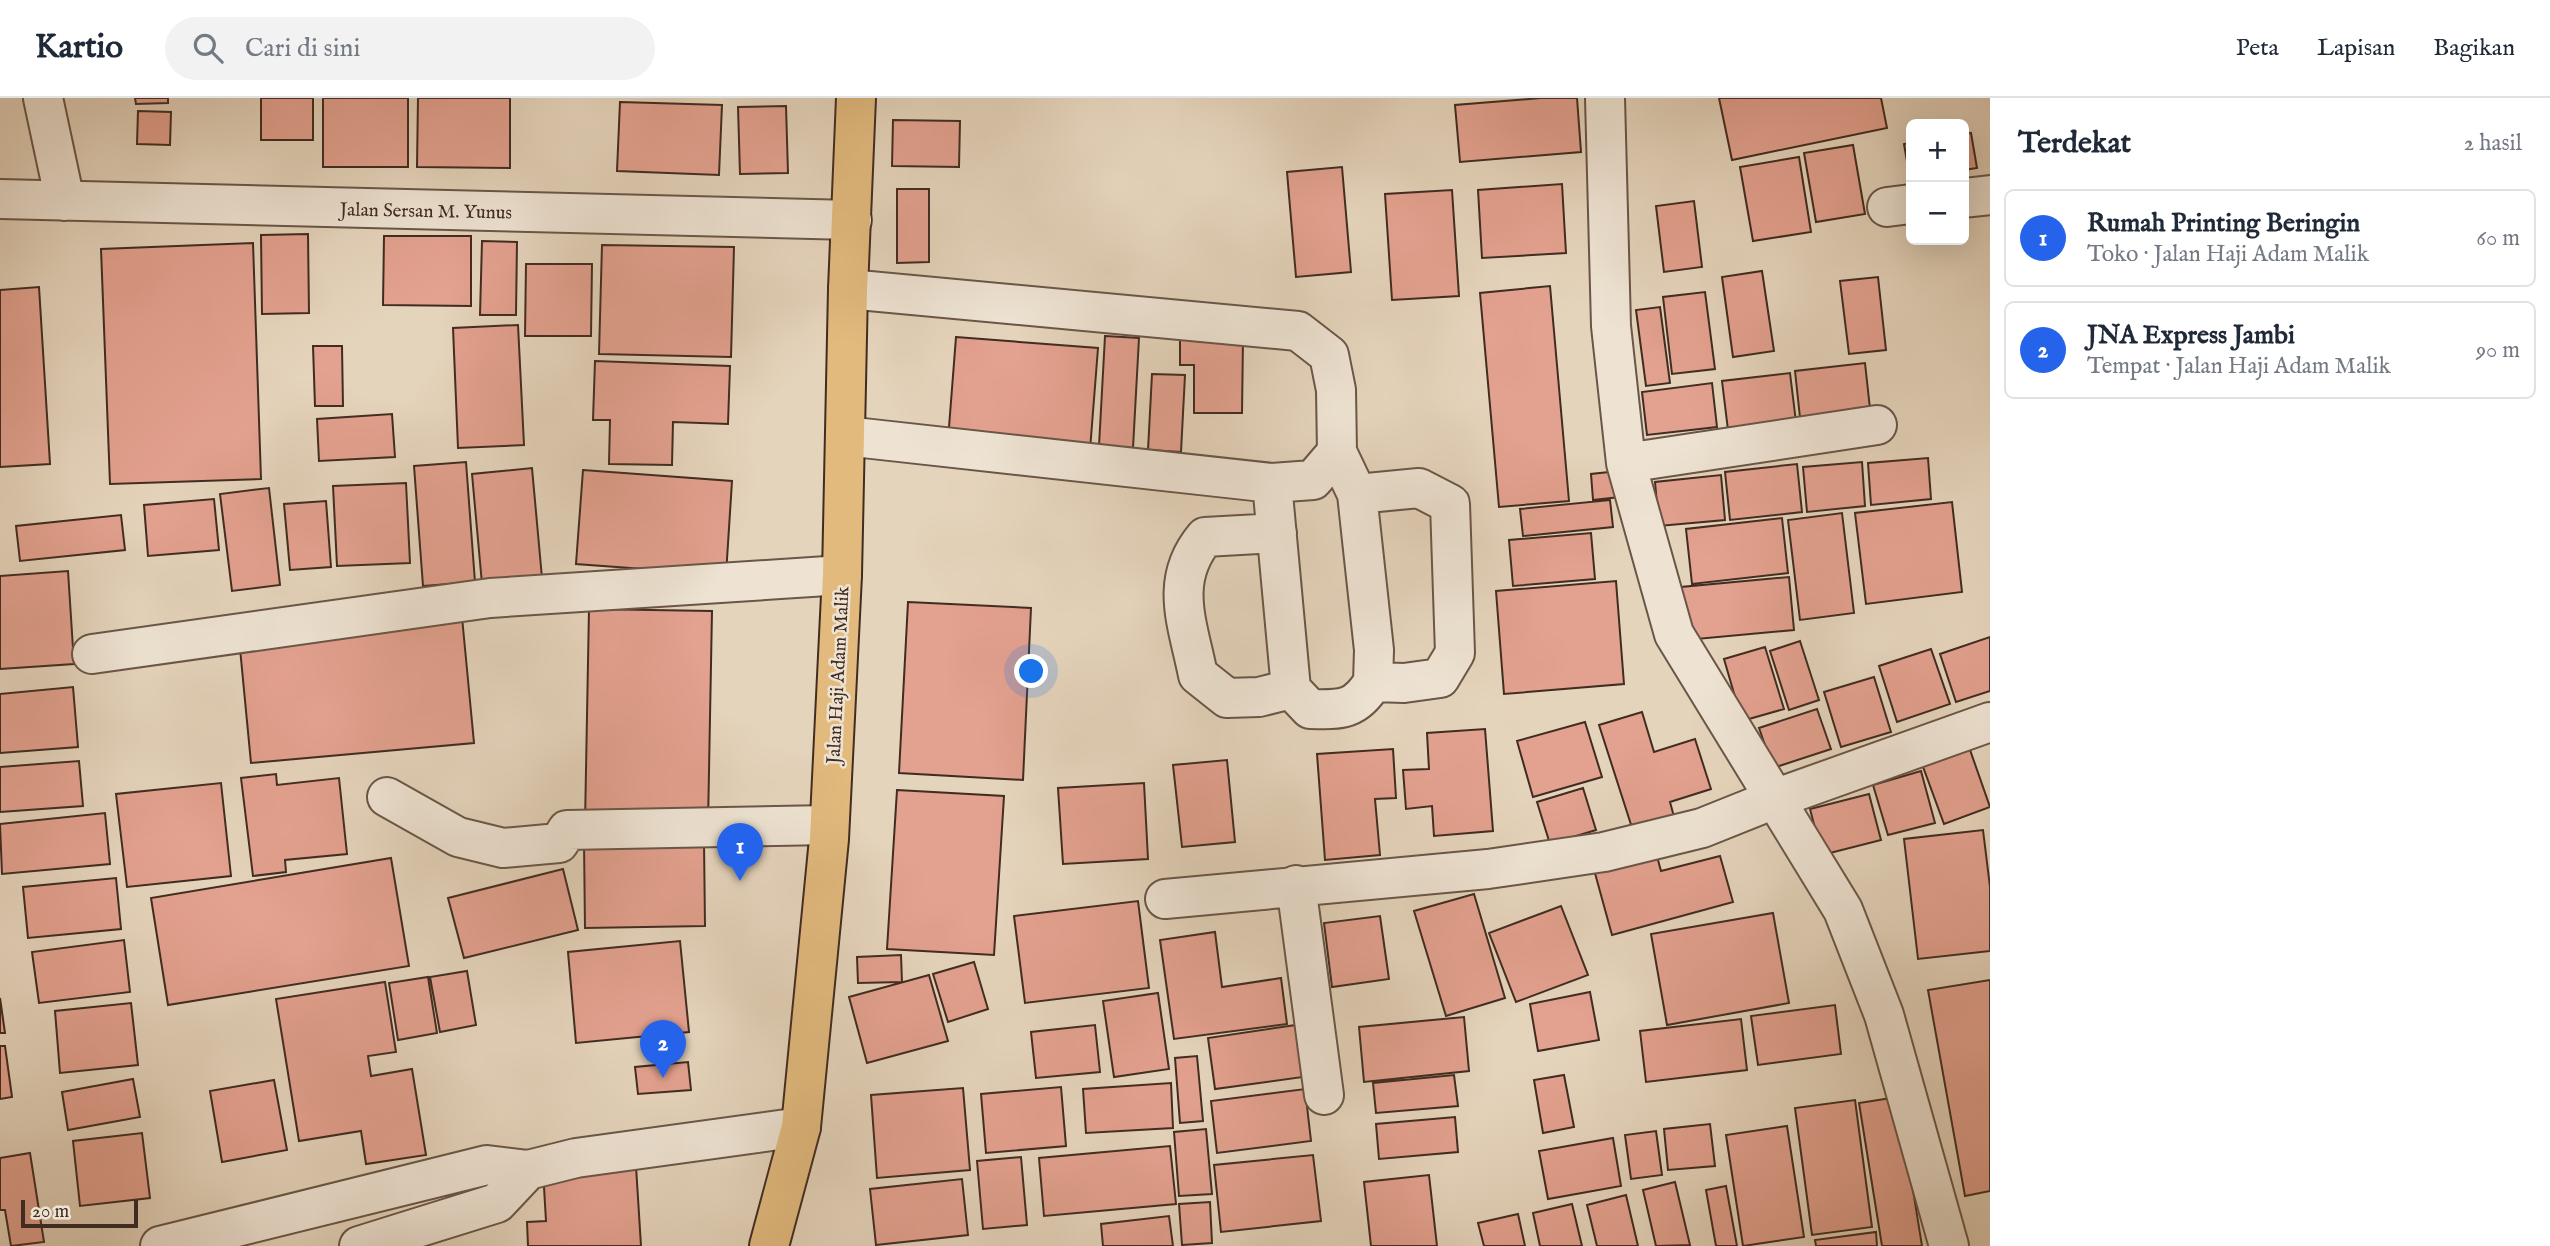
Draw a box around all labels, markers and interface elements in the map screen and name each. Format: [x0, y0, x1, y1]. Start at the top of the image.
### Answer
search box [165, 17, 655, 80]
text: Kartio [35, 27, 123, 69]
icon: search [189, 29, 227, 67]
text: Cari di sini [245, 32, 360, 65]
text: Peta [2236, 33, 2279, 64]
text: Lapisan [2317, 33, 2395, 64]
text: Bagikan [2433, 33, 2515, 64]
map controls [1906, 119, 1969, 245]
button: + [1906, 119, 1969, 182]
text: Terdekat [2018, 125, 2131, 163]
text: 2 hasil [2463, 129, 2522, 158]
button: − [1906, 182, 1969, 245]
street label: Jalan Sersan M. Yunus [338, 198, 512, 226]
text: Rumah Printing Beringin [2087, 207, 2360, 240]
text: 1 [2039, 224, 2047, 253]
text: 60 m [2476, 224, 2520, 253]
text: Toko · Jalan Haji Adam Malik [2087, 240, 2369, 269]
text: JNA Express Jambi [2087, 319, 2295, 352]
text: 2 [2038, 336, 2048, 365]
text: 90 m [2476, 336, 2520, 365]
text: Tempat · Jalan Haji Adam Malik [2087, 352, 2391, 381]
street label: Jalan Haji Adam Malik [822, 585, 856, 767]
your location [1014, 654, 1048, 688]
pin: 1 [717, 823, 763, 881]
pin: 2 [640, 1020, 686, 1078]
scale bar [21, 1197, 138, 1229]
text: 20 m [32, 1200, 69, 1224]

